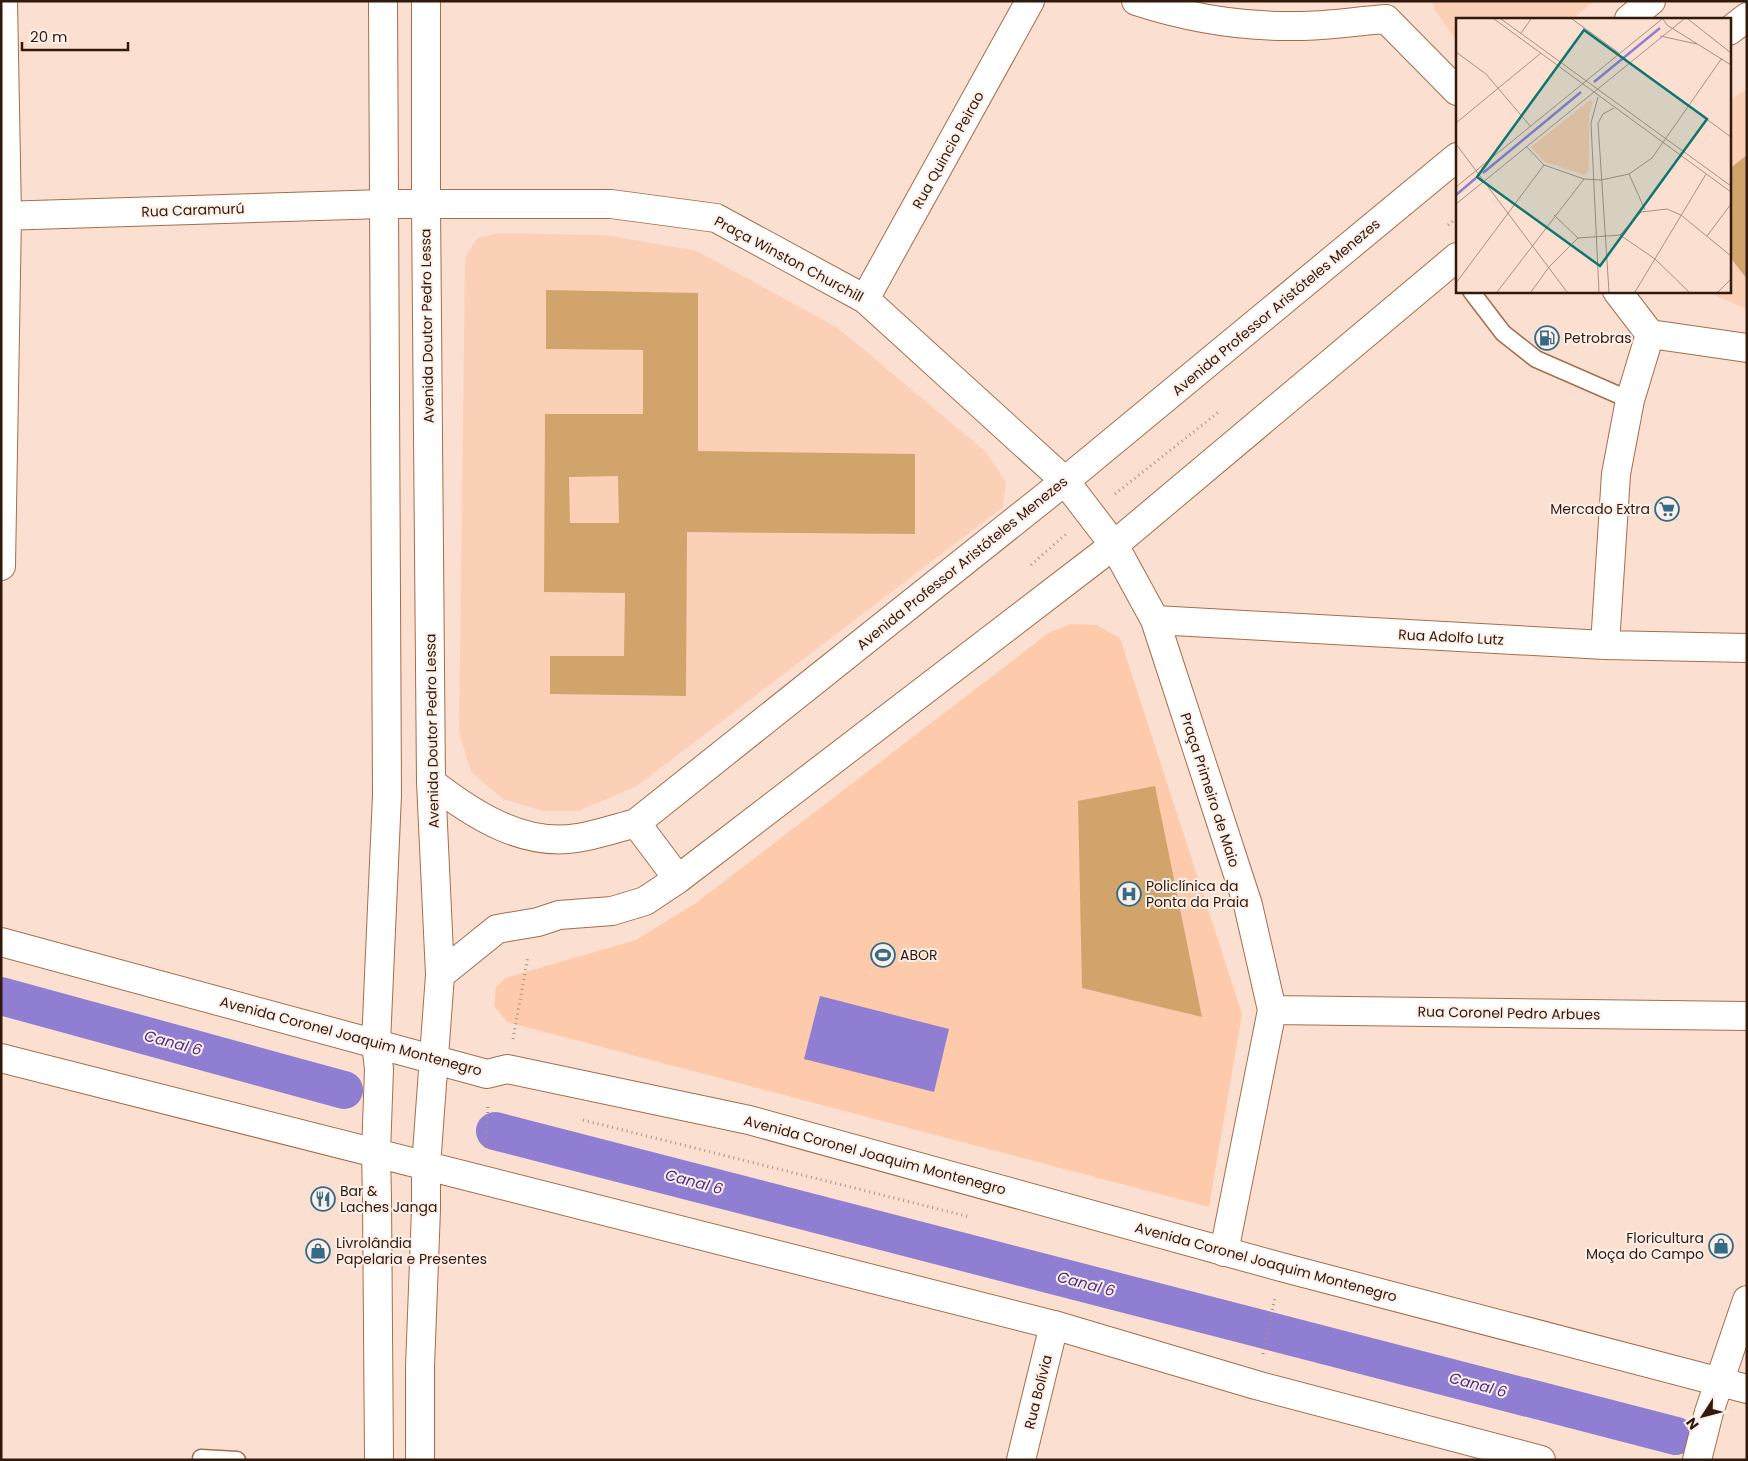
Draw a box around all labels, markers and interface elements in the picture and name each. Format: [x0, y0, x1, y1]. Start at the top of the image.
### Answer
inset map [1456, 18, 1730, 292]
scale bar [22, 20, 129, 52]
text: 20 m [30, 26, 68, 47]
street label: Rua Quincio Peirao [907, 88, 989, 212]
street label: Rua Caramurú [141, 198, 245, 222]
street label: Praça Winston Churchill [711, 211, 867, 307]
street label: Avenida Professor Aristóteles Menezes [1168, 214, 1384, 400]
street label: Avenida Doutor Pedro Lessa [415, 228, 439, 424]
fuel station icon: Petrobras [1534, 325, 1560, 351]
place label: Petrobras [1564, 328, 1632, 348]
street label: Avenida Professor Aristóteles Menezes [852, 471, 1072, 655]
supermarket icon: Mercado Extra [1654, 496, 1680, 522]
place label: Mercado Extra [1550, 499, 1650, 519]
street label: Rua Adolfo Lutz [1398, 624, 1504, 650]
street label: Avenida Doutor Pedro Lessa [420, 633, 444, 829]
street label: Praça Primeiro de Maio [1176, 710, 1244, 870]
place label: Policlínica da Ponta da Praia [1146, 876, 1249, 912]
hospital icon: Policlínica da Ponta da Praia [1116, 881, 1142, 907]
sports icon: ABOR [870, 942, 896, 968]
place label: ABOR [900, 945, 938, 965]
street label: Avenida Coronel Joaquim Montenegro [218, 991, 484, 1081]
street label: Rua Coronel Pedro Arbues [1417, 1001, 1601, 1025]
water label: Canal 6 [142, 1025, 204, 1060]
street label: Avenida Coronel Joaquim Montenegro [742, 1110, 1008, 1200]
water label: Canal 6 [663, 1164, 725, 1199]
place label: Bar & Laches Janga [340, 1181, 437, 1217]
restaurant icon: Bar & Laches Janga [310, 1186, 336, 1212]
street label: Avenida Coronel Joaquim Montenegro [1133, 1217, 1399, 1307]
place label: Floricultura Moça do Campo [1586, 1228, 1704, 1264]
place label: Livrolândia Papelaria e Presentes [336, 1233, 487, 1269]
shop icon: Floricultura Moça do Campo [1708, 1233, 1734, 1259]
shop icon: Livrolândia Papelaria e Presentes [305, 1238, 331, 1264]
water label: Canal 6 [1055, 1266, 1117, 1301]
street label: Rua Bolívia [1019, 1353, 1057, 1431]
water label: Canal 6 [1447, 1367, 1509, 1402]
north arrow [1678, 1391, 1728, 1441]
text: N [1681, 1414, 1704, 1434]

